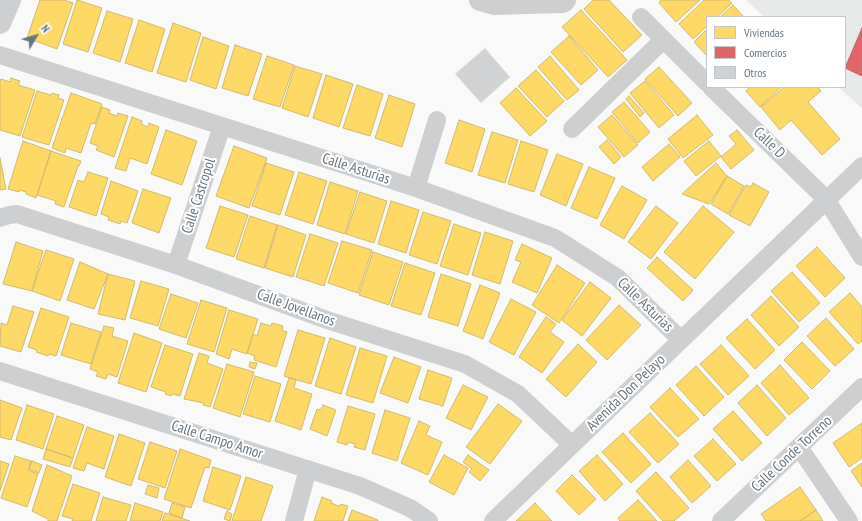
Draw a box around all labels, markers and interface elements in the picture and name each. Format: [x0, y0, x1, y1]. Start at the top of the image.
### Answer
north arrow [16, 16, 56, 56]
legend [706, 16, 846, 88]
text: N [38, 22, 53, 35]
text: Viviendas [744, 25, 784, 40]
text: Comercios [744, 45, 787, 60]
text: Otros [744, 65, 766, 80]
street label: Calle D [749, 124, 789, 162]
street label: Calle Asturias [320, 150, 392, 188]
street label: Calle Castropol [178, 156, 220, 236]
street label: Calle Asturias [613, 274, 677, 336]
street label: Calle Jovellanos [254, 285, 338, 331]
street label: Avenida Don Pelayo [583, 351, 669, 435]
street label: Calle Conde Torreno [748, 412, 836, 496]
street label: Calle Campo Amor [169, 417, 265, 463]

